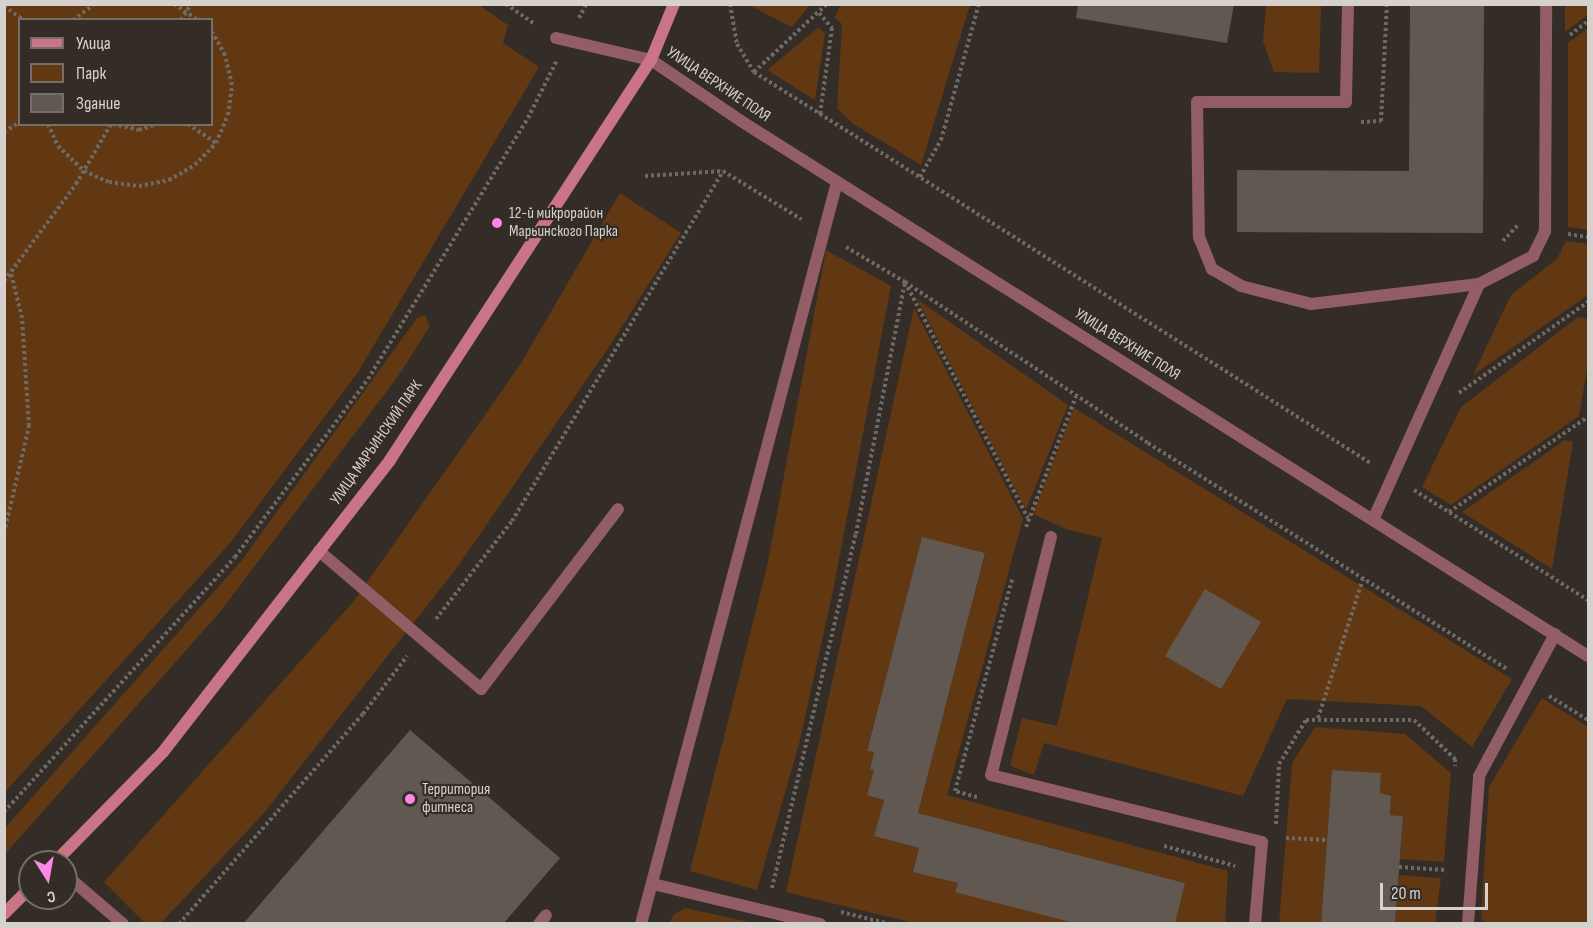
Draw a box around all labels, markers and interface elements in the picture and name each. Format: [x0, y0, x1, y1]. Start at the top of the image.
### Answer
legend [18, 18, 213, 126]
text: Улица [76, 33, 111, 54]
street label: УЛИЦА ВЕРХНИЕ ПОЛЯ [662, 43, 774, 127]
text: Парк [76, 63, 106, 84]
text: Здание [76, 93, 121, 114]
place label: 12-й микрорайон Марьинского Парка [509, 204, 618, 242]
marker: 12-й микрорайон Марьинского Парка [490, 216, 504, 230]
street label: УЛИЦА ВЕРХНИЕ ПОЛЯ [1071, 305, 1183, 385]
street label: УЛИЦА МАРЬИНСКИЙ ПАРК [327, 377, 427, 509]
place label: Территория фитнеса [422, 780, 490, 818]
marker: Территория фитнеса [403, 792, 417, 806]
north arrow [18, 850, 78, 910]
scale bar [1383, 871, 1491, 909]
text: 20 m [1391, 883, 1421, 904]
text: С [45, 886, 57, 906]

